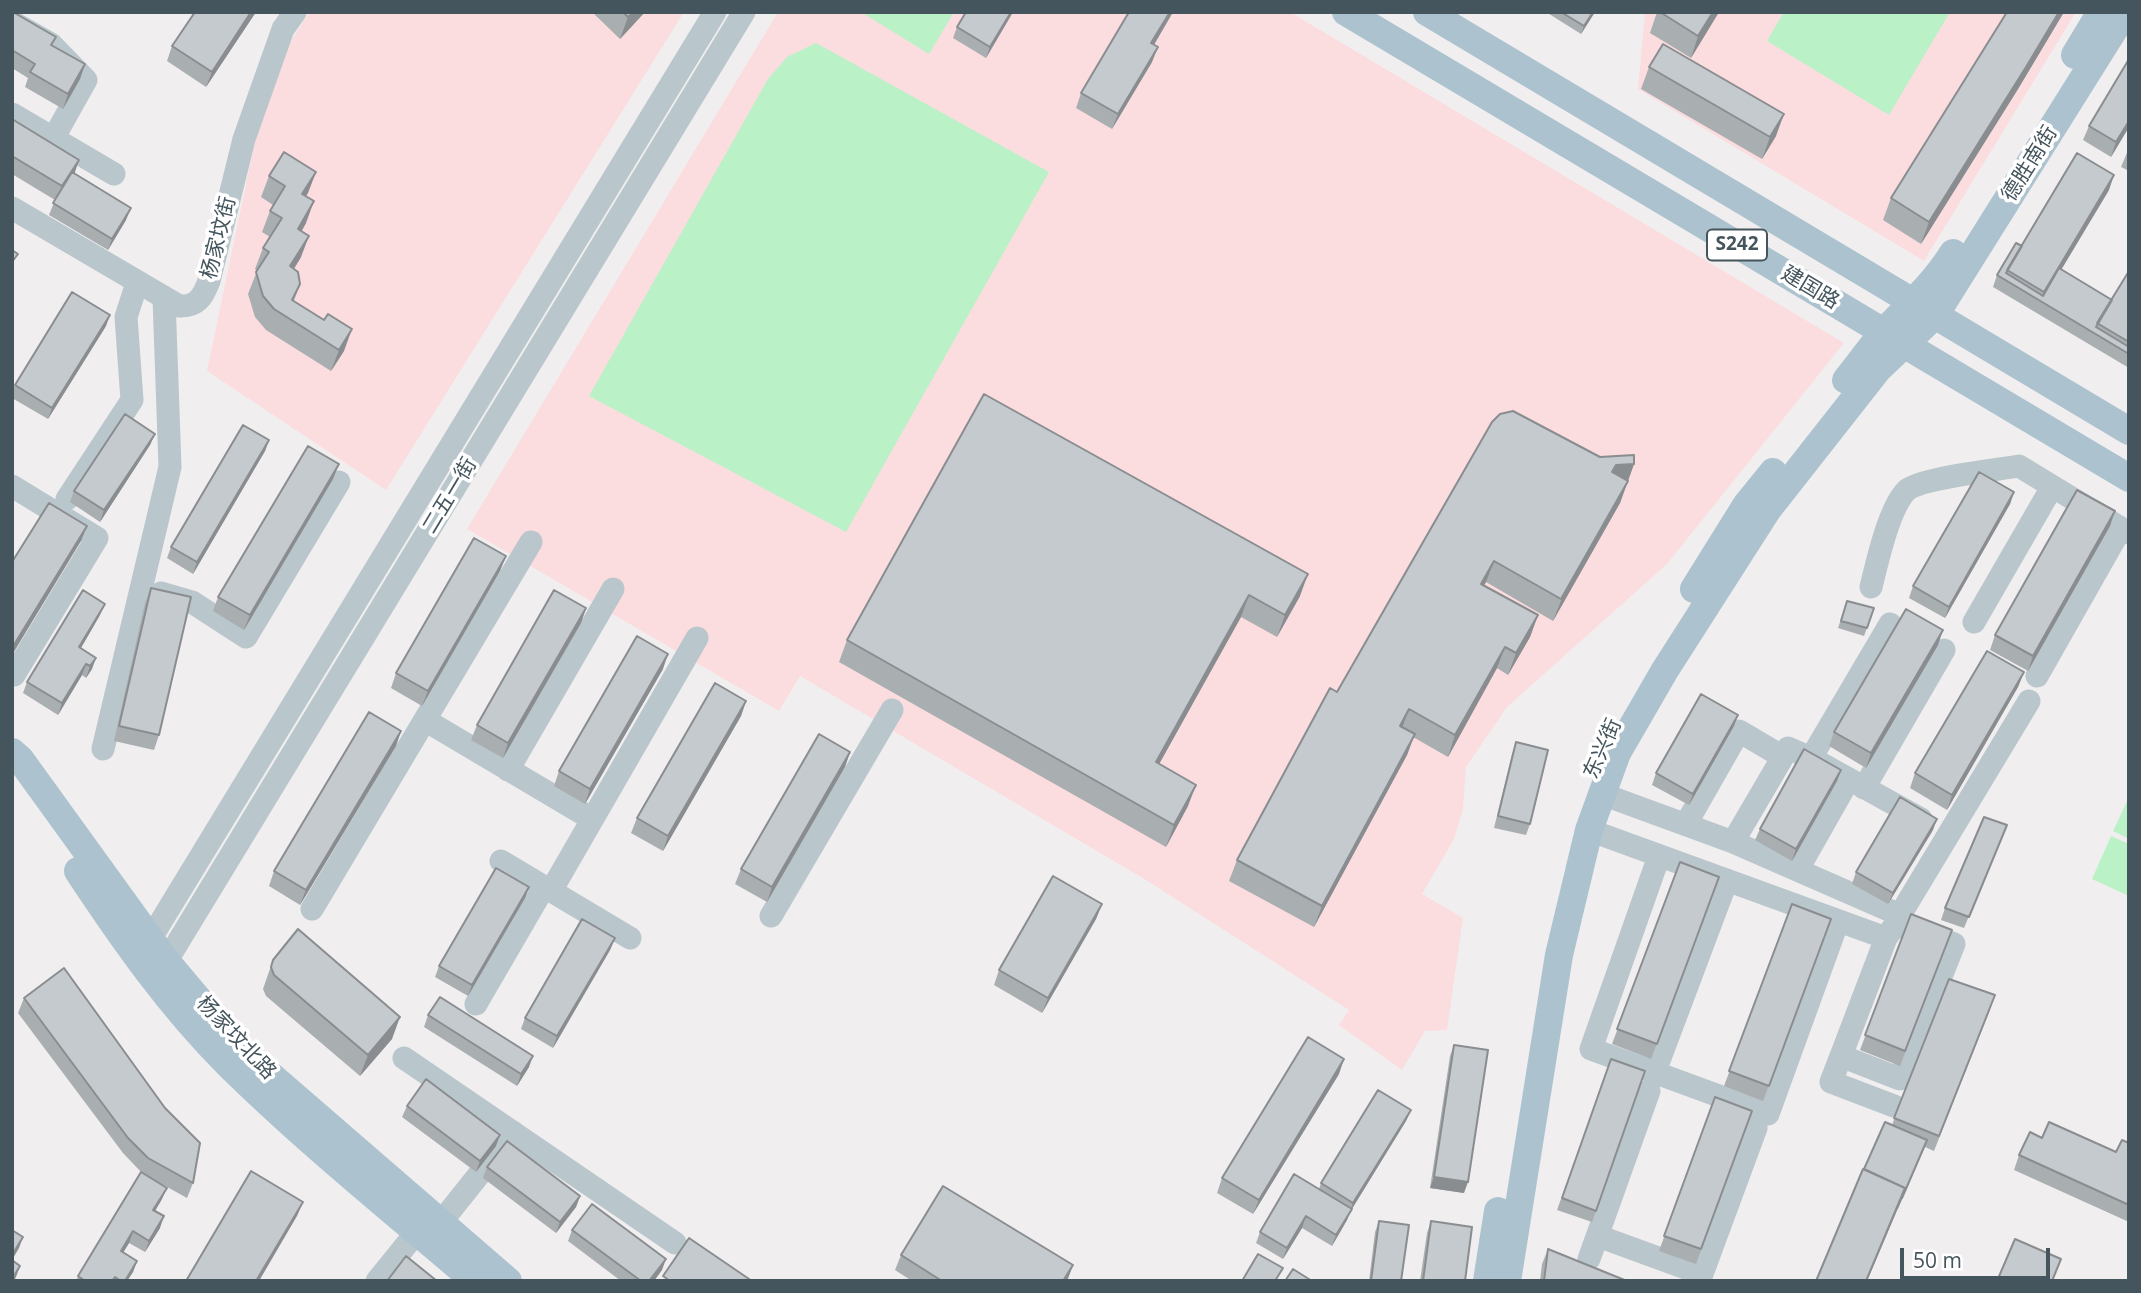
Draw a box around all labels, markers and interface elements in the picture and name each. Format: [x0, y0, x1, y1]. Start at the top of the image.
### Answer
street label: 德胜南街 [1997, 122, 2063, 206]
street label: 杨家坟街 [197, 194, 241, 282]
road number: S242 [1707, 230, 1767, 260]
street label: 建国路 [1777, 261, 1843, 315]
street label: 二五一街 [418, 454, 482, 538]
street label: 东兴街 [1579, 715, 1627, 783]
street label: 杨家坟北路 [191, 991, 281, 1085]
scale bar [1903, 1234, 2054, 1278]
text: 50 m [1913, 1246, 1962, 1274]

